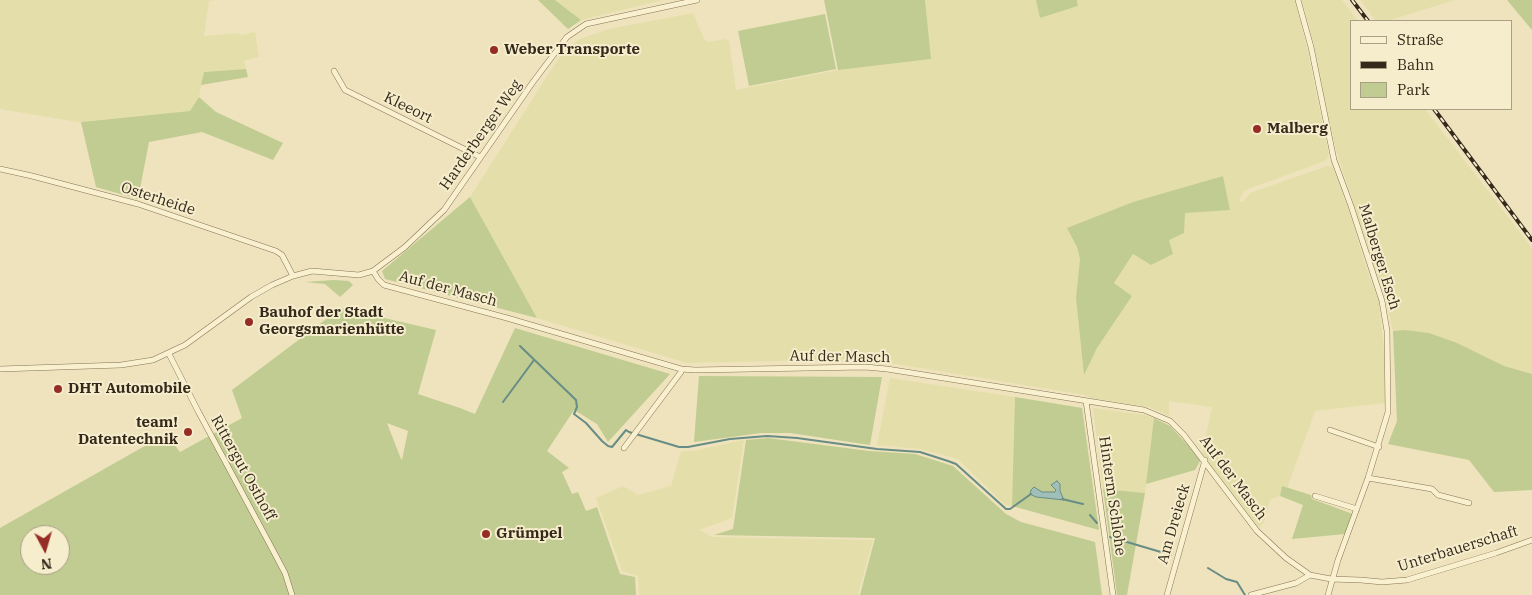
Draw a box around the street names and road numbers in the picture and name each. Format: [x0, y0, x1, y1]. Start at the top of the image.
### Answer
street label: Harderberger Weg [436, 76, 526, 194]
street label: Kleeort [381, 89, 435, 127]
street label: Osterheide [118, 179, 198, 219]
street label: Malberger Esch [1354, 202, 1404, 312]
street label: Auf der Masch [397, 267, 499, 311]
street label: Auf der Masch [789, 347, 891, 367]
street label: Rittergut Osthoff [207, 412, 279, 524]
street label: Auf der Masch [1195, 432, 1271, 524]
street label: Hinterm Schlohe [1095, 435, 1129, 557]
street label: Am Dreieck [1154, 482, 1194, 566]
street label: Unterbauerschaft [1396, 522, 1520, 576]

